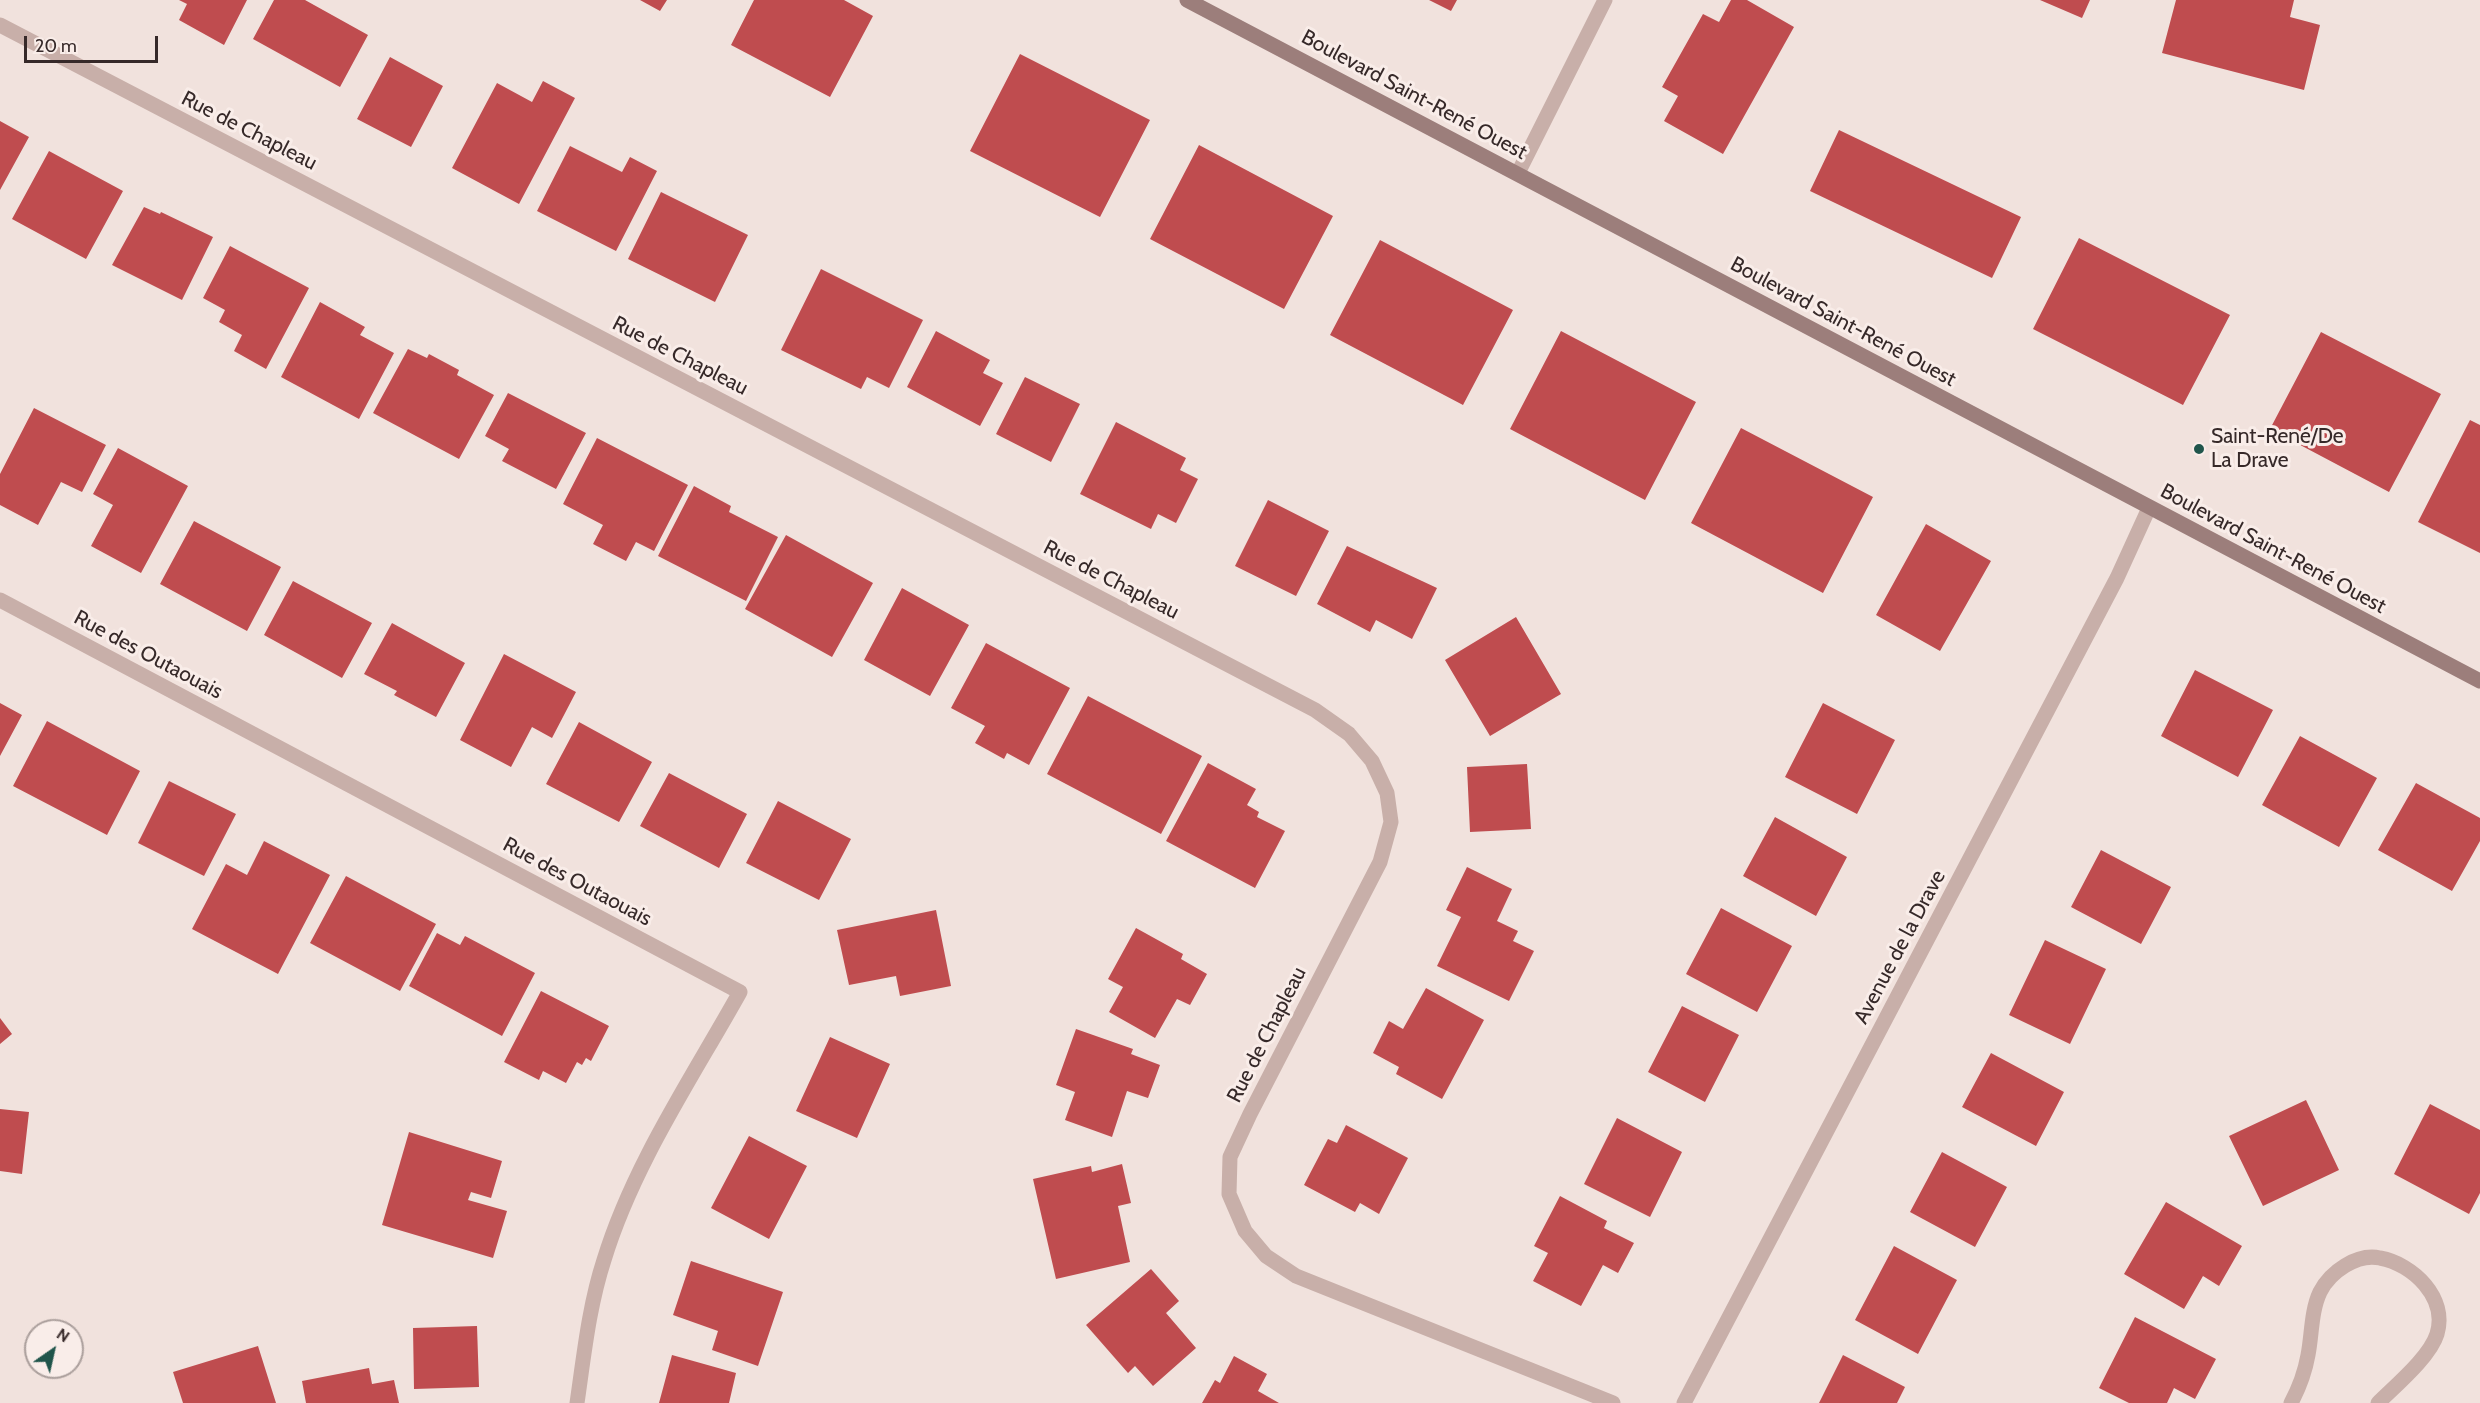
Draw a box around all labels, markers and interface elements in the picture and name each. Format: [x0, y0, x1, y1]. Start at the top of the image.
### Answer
scale bar [27, 24, 160, 62]
street label: Boulevard Saint-René Ouest [1297, 25, 1531, 165]
text: 20 m [35, 35, 77, 57]
street label: Rue de Chapleau [177, 86, 321, 176]
street label: Boulevard Saint-René Ouest [1726, 252, 1960, 392]
street label: Rue de Chapleau [608, 311, 752, 401]
place label: Saint-René/De La Drave [2211, 424, 2344, 474]
marker: Saint-René/De La Drave [2192, 442, 2206, 456]
street label: Boulevard Saint-René Ouest [2156, 479, 2390, 619]
street label: Rue de Chapleau [1039, 535, 1183, 625]
street label: Rue des Outaouais [69, 605, 227, 705]
street label: Rue des Outaouais [498, 832, 656, 932]
street label: Avenue de la Drave [1849, 866, 1951, 1028]
street label: Rue de Chapleau [1222, 963, 1312, 1107]
north arrow [24, 1319, 84, 1379]
text: N [53, 1324, 73, 1346]

